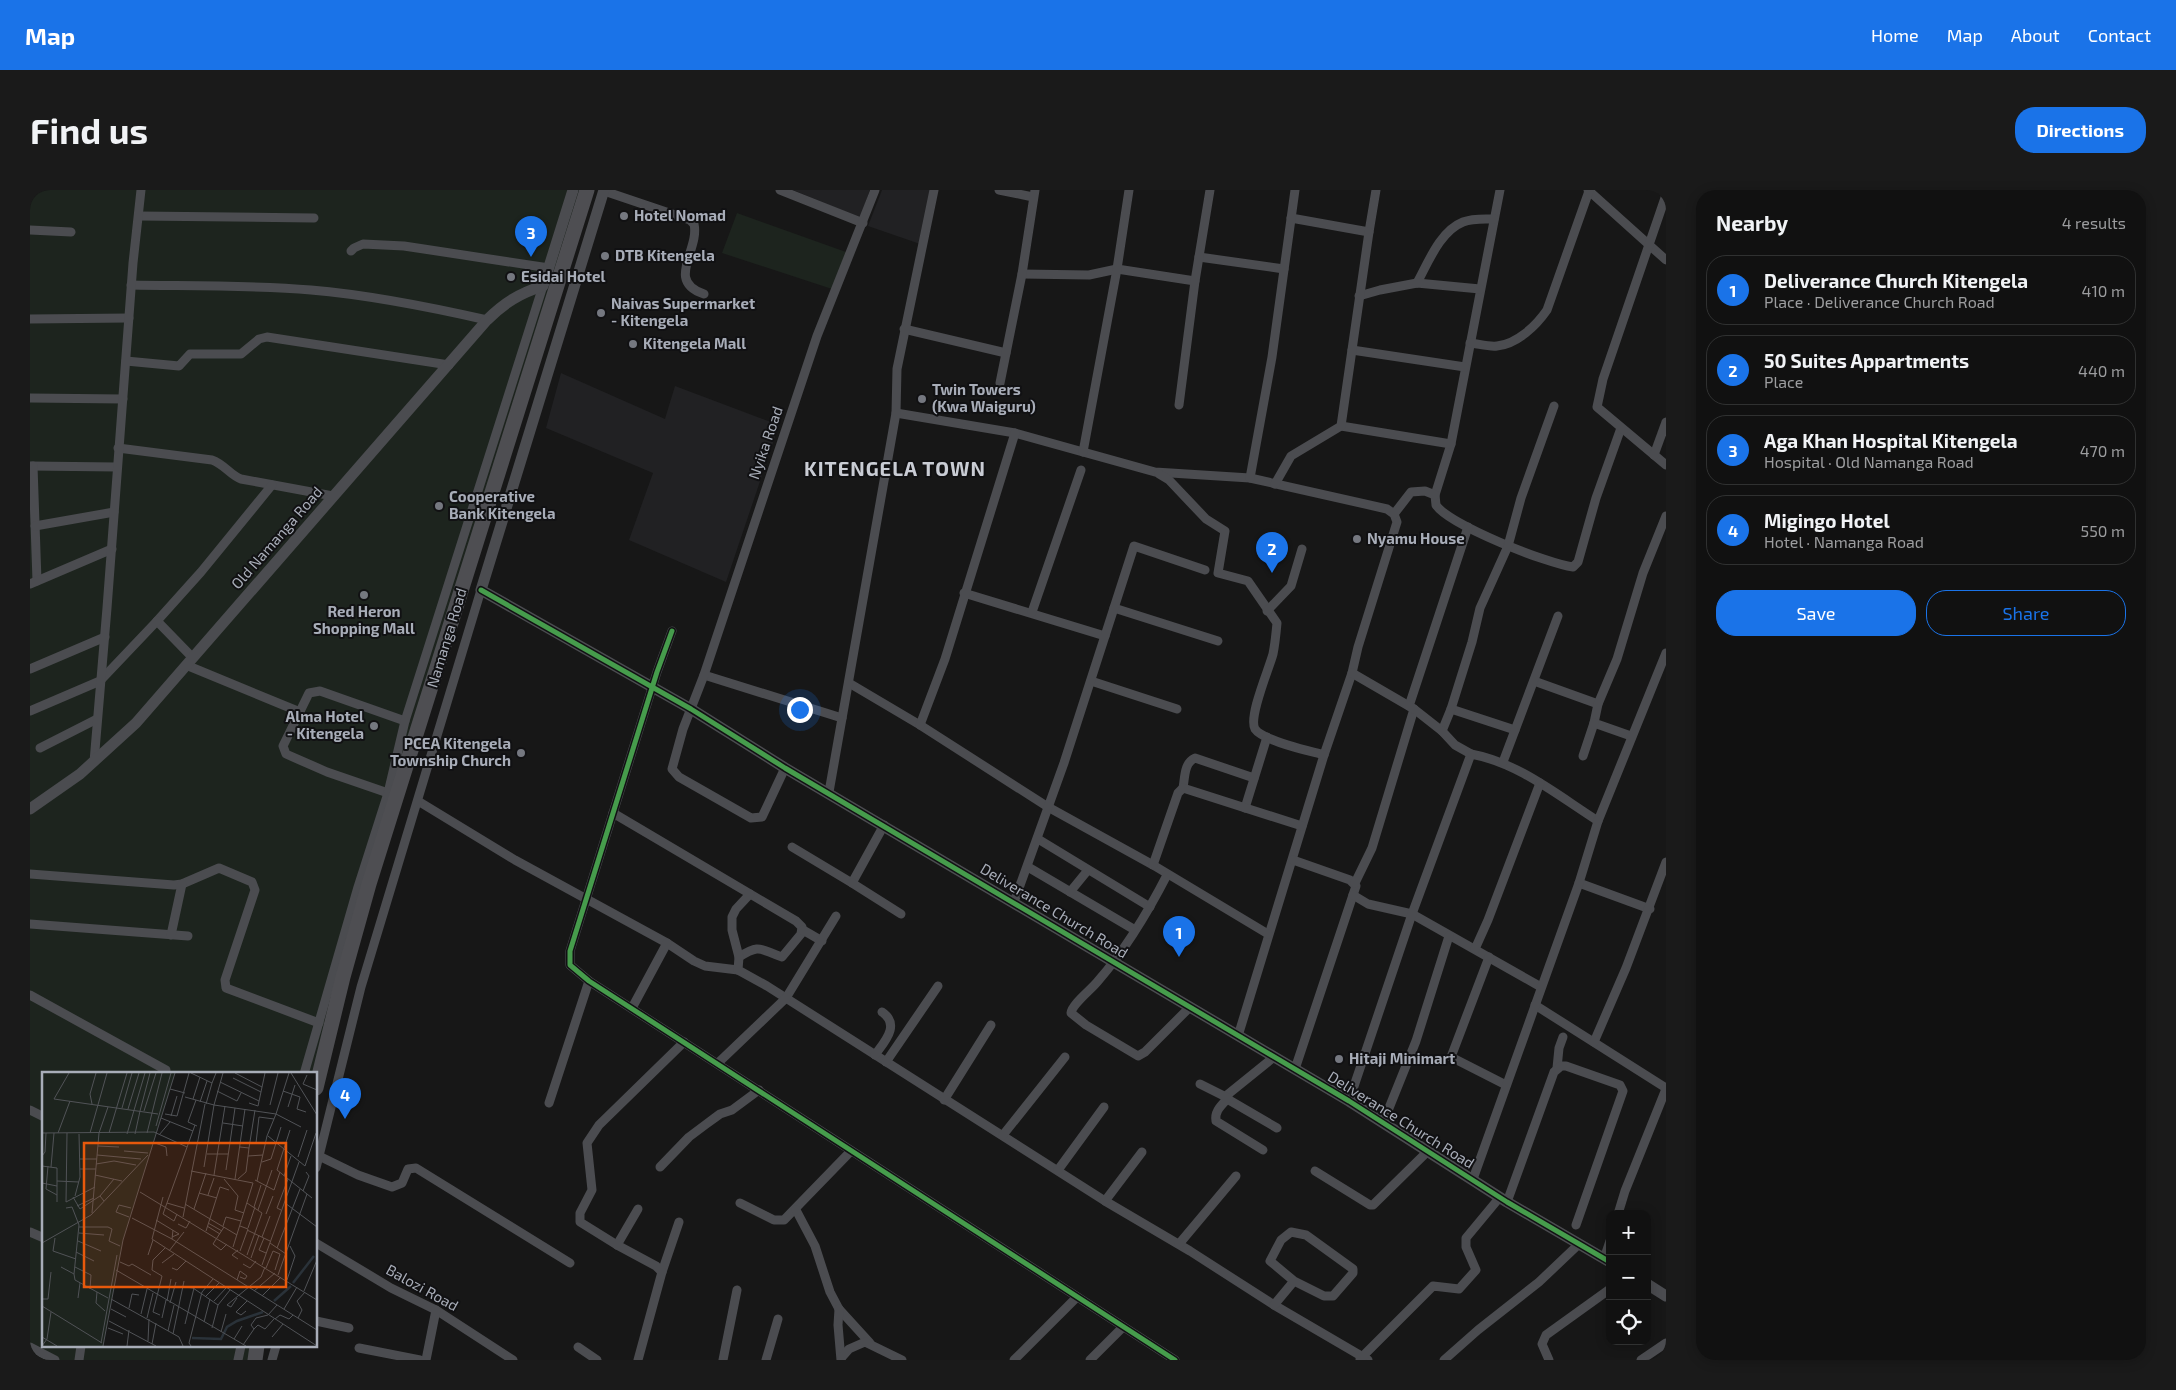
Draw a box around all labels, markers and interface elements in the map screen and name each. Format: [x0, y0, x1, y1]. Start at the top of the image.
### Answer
text: Map [25, 21, 75, 50]
text: Home [1871, 24, 1919, 46]
text: Map [1947, 24, 1983, 46]
text: About [2011, 24, 2060, 46]
text: Contact [2088, 24, 2151, 46]
button: Directions [2015, 107, 2146, 153]
text: Find us [30, 109, 148, 151]
place label: Hotel Nomad [634, 206, 726, 224]
marker: Hotel Nomad [618, 210, 630, 222]
text: Nearby [1716, 210, 1788, 235]
text: 4 results [2062, 213, 2126, 232]
pin: 3 [515, 216, 547, 257]
place label: DTB Kitengela [615, 246, 715, 264]
marker: DTB Kitengela [599, 250, 611, 262]
place label: Esidai Hotel [521, 267, 605, 285]
text: Deliverance Church Kitengela [1764, 269, 2028, 292]
marker: Esidai Hotel [505, 271, 517, 283]
text: 1 [1730, 281, 1736, 300]
text: 410 m [2082, 281, 2125, 300]
text: Place · Deliverance Church Road [1764, 292, 1995, 311]
place label: Naivas Supermarket - Kitengela [611, 294, 755, 329]
marker: Naivas Supermarket - Kitengela [595, 307, 607, 319]
place label: Kitengela Mall [643, 334, 746, 352]
marker: Kitengela Mall [627, 338, 639, 350]
text: 50 Suites Appartments [1764, 349, 1969, 372]
text: 2 [1728, 361, 1738, 380]
text: 440 m [2078, 361, 2125, 380]
text: Place [1764, 372, 1803, 391]
place label: Twin Towers (Kwa Waiguru) [932, 380, 1036, 415]
marker: Twin Towers (Kwa Waiguru) [916, 393, 928, 405]
street label: Nyika Road [744, 404, 786, 482]
text: Aga Khan Hospital Kitengela [1764, 429, 2018, 452]
text: 3 [1728, 441, 1738, 460]
text: 470 m [2080, 441, 2125, 460]
text: Hospital · Old Namanga Road [1764, 452, 1974, 471]
district label: KITENGELA TOWN [804, 456, 986, 480]
street label: Old Namanga Road [227, 482, 326, 592]
place label: Cooperative Bank Kitengela [449, 487, 556, 522]
marker: Cooperative Bank Kitengela [433, 500, 445, 512]
text: Migingo Hotel [1764, 509, 1890, 532]
text: 4 [1728, 521, 1738, 540]
text: 550 m [2081, 521, 2125, 540]
place label: Nyamu House [1367, 529, 1465, 548]
pin: 2 [1256, 532, 1288, 573]
text: Hotel · Namanga Road [1764, 532, 1924, 551]
marker: Nyamu House [1351, 533, 1363, 545]
street label: Namanga Road [422, 586, 470, 690]
marker: Red Heron Shopping Mall [358, 589, 370, 601]
button: Save [1716, 590, 1916, 636]
button: Share [1926, 590, 2126, 636]
place label: Red Heron Shopping Mall [313, 602, 415, 637]
your location [787, 697, 813, 723]
place label: Alma Hotel - Kitengela [286, 707, 364, 742]
marker: Alma Hotel - Kitengela [368, 720, 380, 732]
place label: PCEA Kitengela Township Church [390, 734, 511, 769]
marker: PCEA Kitengela Township Church [515, 747, 527, 759]
street label: Deliverance Church Road [977, 859, 1132, 961]
pin: 1 [1163, 916, 1195, 957]
place label: Hitaji Minimart [1349, 1049, 1455, 1067]
marker: Hitaji Minimart [1333, 1053, 1345, 1065]
street label: Deliverance Church Road [1325, 1067, 1478, 1172]
inset map [42, 1072, 318, 1348]
pin: 4 [329, 1078, 361, 1119]
map controls [1606, 1210, 1651, 1345]
button: + [1606, 1210, 1651, 1255]
button: − [1606, 1255, 1651, 1300]
street label: Balozi Road [383, 1260, 462, 1314]
button: locate [1606, 1300, 1651, 1345]

